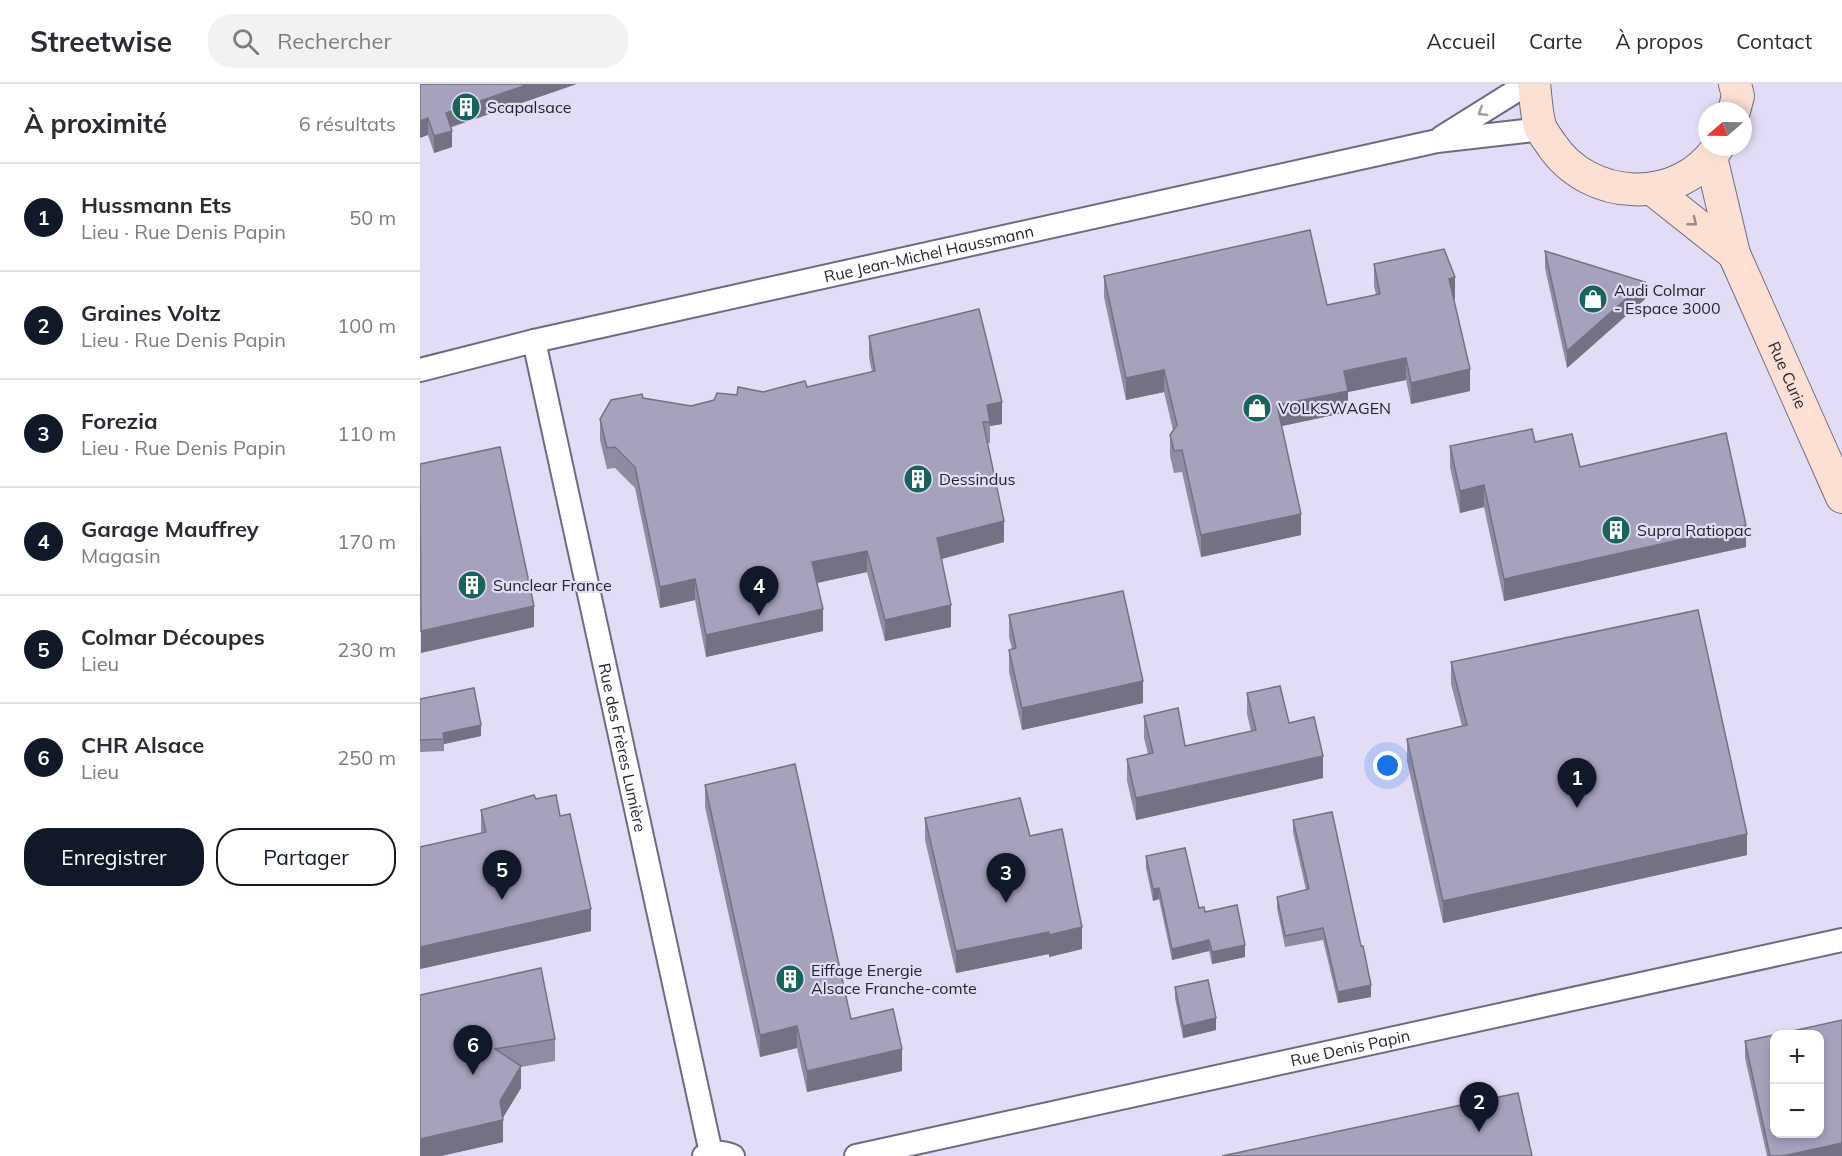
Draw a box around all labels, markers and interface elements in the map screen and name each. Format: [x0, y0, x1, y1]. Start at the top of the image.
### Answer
search box [208, 14, 628, 68]
text: Streetwise [30, 24, 172, 59]
icon: search [229, 25, 262, 58]
text: Rechercher [277, 27, 391, 55]
text: Accueil [1426, 28, 1496, 54]
text: Carte [1529, 28, 1582, 54]
text: À propos [1615, 28, 1703, 54]
text: Contact [1736, 28, 1812, 54]
building icon: Scapalsace [450, 91, 482, 123]
place label: Scapalsace [487, 97, 571, 117]
north arrow [1698, 102, 1752, 156]
one-way arrow [1478, 105, 1488, 117]
text: À proximité [24, 107, 167, 140]
text: 6 résultats [299, 111, 396, 136]
text: Hussmann Ets [81, 191, 232, 219]
text: 1 [38, 205, 50, 230]
text: 50 m [349, 205, 396, 230]
one-way arrow [1686, 214, 1697, 225]
text: Lieu · Rue Denis Papin [81, 219, 286, 244]
street label: Rue Jean-Michel Haussmann [822, 221, 1035, 286]
place label: Audi Colmar - Espace 3000 [1614, 280, 1721, 318]
shop icon: Audi Colmar - Espace 3000 [1577, 283, 1609, 315]
text: Graines Voltz [81, 299, 221, 327]
text: 2 [38, 313, 50, 338]
text: 100 m [337, 313, 396, 338]
text: Lieu · Rue Denis Papin [81, 327, 286, 352]
street label: Rue Curie [1764, 338, 1811, 412]
shop icon: VOLKSWAGEN [1241, 392, 1273, 424]
place label: VOLKSWAGEN [1278, 398, 1391, 418]
text: Forezia [81, 407, 158, 435]
text: 3 [38, 421, 50, 446]
text: 110 m [337, 421, 396, 446]
text: Lieu · Rue Denis Papin [81, 435, 286, 460]
building icon: Dessindus [902, 463, 934, 495]
place label: Dessindus [939, 469, 1016, 489]
building icon: Supra Ratiopac [1600, 514, 1632, 546]
text: Garage Mauffrey [81, 515, 259, 543]
place label: Supra Ratiopac [1637, 520, 1752, 540]
text: 4 [38, 529, 50, 554]
text: 170 m [337, 529, 396, 554]
text: Magasin [81, 543, 161, 568]
pin: 4 [740, 566, 778, 616]
building icon: Sunclear France [456, 569, 488, 601]
place label: Sunclear France [493, 575, 612, 595]
text: Colmar Découpes [81, 623, 265, 651]
text: 5 [38, 637, 50, 662]
text: 230 m [337, 637, 396, 662]
text: Lieu [81, 651, 119, 676]
street label: Rue des Frères Lumière [594, 661, 651, 834]
text: CHR Alsace [81, 731, 204, 759]
text: 6 [38, 745, 50, 770]
text: 250 m [337, 745, 396, 770]
your location [1373, 751, 1402, 780]
pin: 1 [1558, 758, 1596, 808]
text: Lieu [81, 759, 119, 784]
button: Enregistrer [24, 828, 204, 886]
button: Partager [216, 828, 396, 886]
pin: 5 [482, 850, 521, 900]
pin: 3 [986, 854, 1026, 903]
place label: Eiffage Energie Alsace Franche-comte [811, 960, 977, 998]
building icon: Eiffage Energie Alsace Franche-comte [774, 963, 806, 995]
street label: Rue Denis Papin [1289, 1025, 1412, 1071]
pin: 6 [454, 1026, 492, 1075]
map controls [1770, 1030, 1824, 1138]
button: + [1770, 1030, 1824, 1084]
pin: 2 [1460, 1082, 1498, 1132]
button: − [1770, 1084, 1824, 1138]

